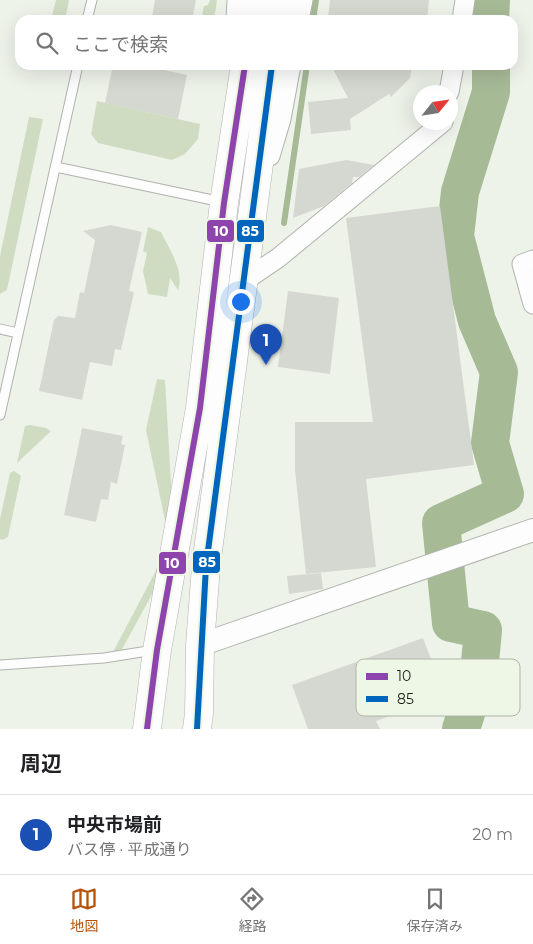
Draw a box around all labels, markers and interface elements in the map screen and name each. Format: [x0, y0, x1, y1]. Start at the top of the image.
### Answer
search box [15, 15, 518, 70]
icon: search [33, 29, 61, 57]
text: ここで検索 [73, 33, 168, 56]
north arrow [413, 85, 458, 130]
line badge: 10 [206, 219, 235, 243]
line badge: 85 [236, 219, 265, 243]
text: 10 [214, 222, 229, 240]
text: 85 [241, 222, 259, 240]
your location [228, 289, 254, 315]
pin: 1 [250, 324, 282, 365]
line badge: 85 [192, 550, 221, 574]
line badge: 10 [158, 551, 187, 575]
text: 85 [198, 553, 216, 571]
text: 10 [165, 554, 180, 572]
legend [356, 659, 520, 716]
text: 10 [397, 667, 411, 685]
text: 85 [397, 690, 414, 708]
text: 周辺 [20, 751, 62, 776]
text: 中央市場前 [67, 813, 162, 836]
text: 1 [33, 825, 39, 844]
text: 20 m [472, 825, 513, 844]
text: バス停 · 平成通り [67, 840, 191, 859]
tab: 地図 [70, 885, 98, 935]
tab: 経路 [238, 885, 266, 935]
tab: 保存済み [407, 885, 463, 935]

